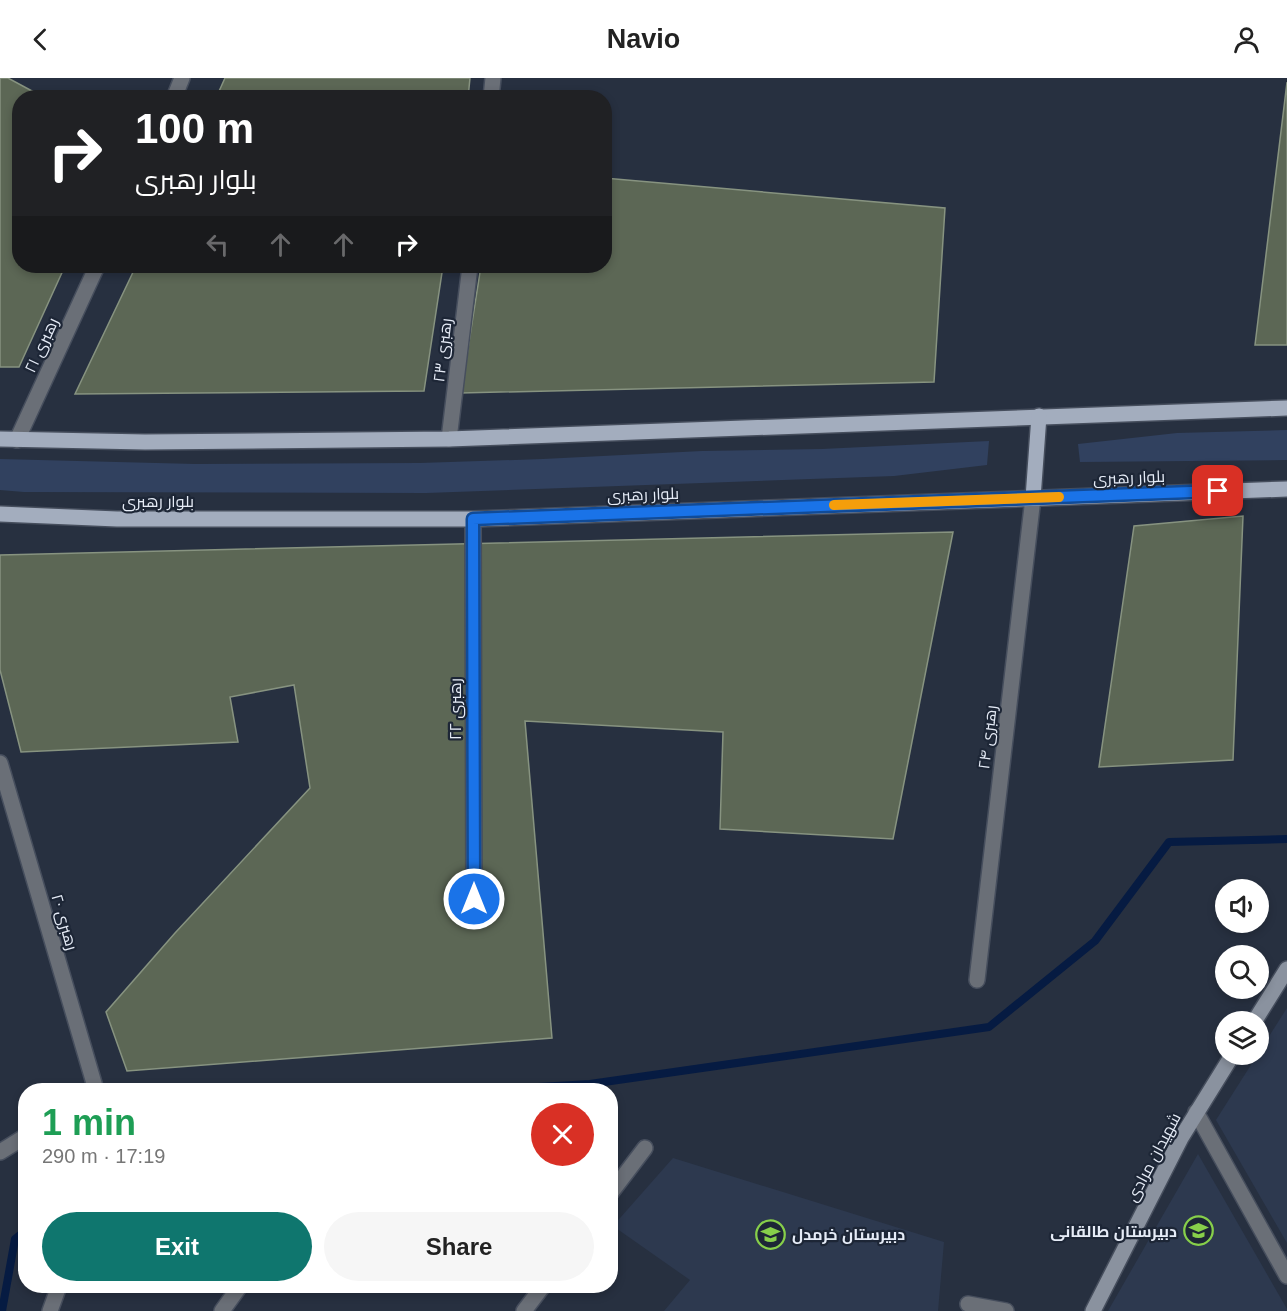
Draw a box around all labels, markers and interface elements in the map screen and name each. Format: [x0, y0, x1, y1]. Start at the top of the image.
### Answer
icon: back [24, 23, 57, 56]
icon: person [1230, 23, 1263, 56]
text: Navio [607, 24, 680, 54]
text: 100 m [135, 105, 254, 152]
icon: right [36, 114, 114, 192]
text: بلوار رهبری [135, 165, 257, 195]
icon: left [201, 228, 234, 261]
icon: ahead [264, 228, 297, 261]
icon: ahead [327, 228, 360, 261]
icon: right [390, 228, 423, 261]
street label: رهبری ۲۱ [21, 315, 63, 376]
street label: رهبری ۲۳ [430, 317, 457, 383]
pin [1192, 465, 1243, 516]
street label: بلوار رهبری [1093, 468, 1165, 489]
icon: arrive [1201, 474, 1234, 507]
street label: بلوار رهبری [607, 485, 679, 506]
street label: بلوار رهبری [122, 493, 194, 512]
street label: رهبری ۲۲ [447, 678, 466, 740]
street label: رهبری ۲۴ [975, 704, 1002, 770]
position arrow [442, 867, 506, 931]
map controls [1215, 879, 1269, 1065]
button: sound [1215, 879, 1269, 933]
street label: رهبری ۲۰ [46, 892, 81, 953]
button: search [1215, 945, 1269, 999]
button: layers [1215, 1011, 1269, 1065]
text: 1 min [42, 1102, 136, 1143]
button: close [531, 1103, 594, 1166]
street label: شهیدان مرادی [1123, 1110, 1186, 1205]
text: 290 m · 17:19 [42, 1145, 165, 1167]
button: Exit [42, 1212, 312, 1281]
button: Share [324, 1212, 594, 1281]
school or university icon: دبیرستان طالقانی [1182, 1215, 1214, 1247]
school or university icon: دبیرستان خرمدل [755, 1218, 787, 1250]
place label: دبیرستان طالقانی [1050, 1223, 1177, 1241]
place label: دبیرستان خرمدل [792, 1226, 905, 1244]

